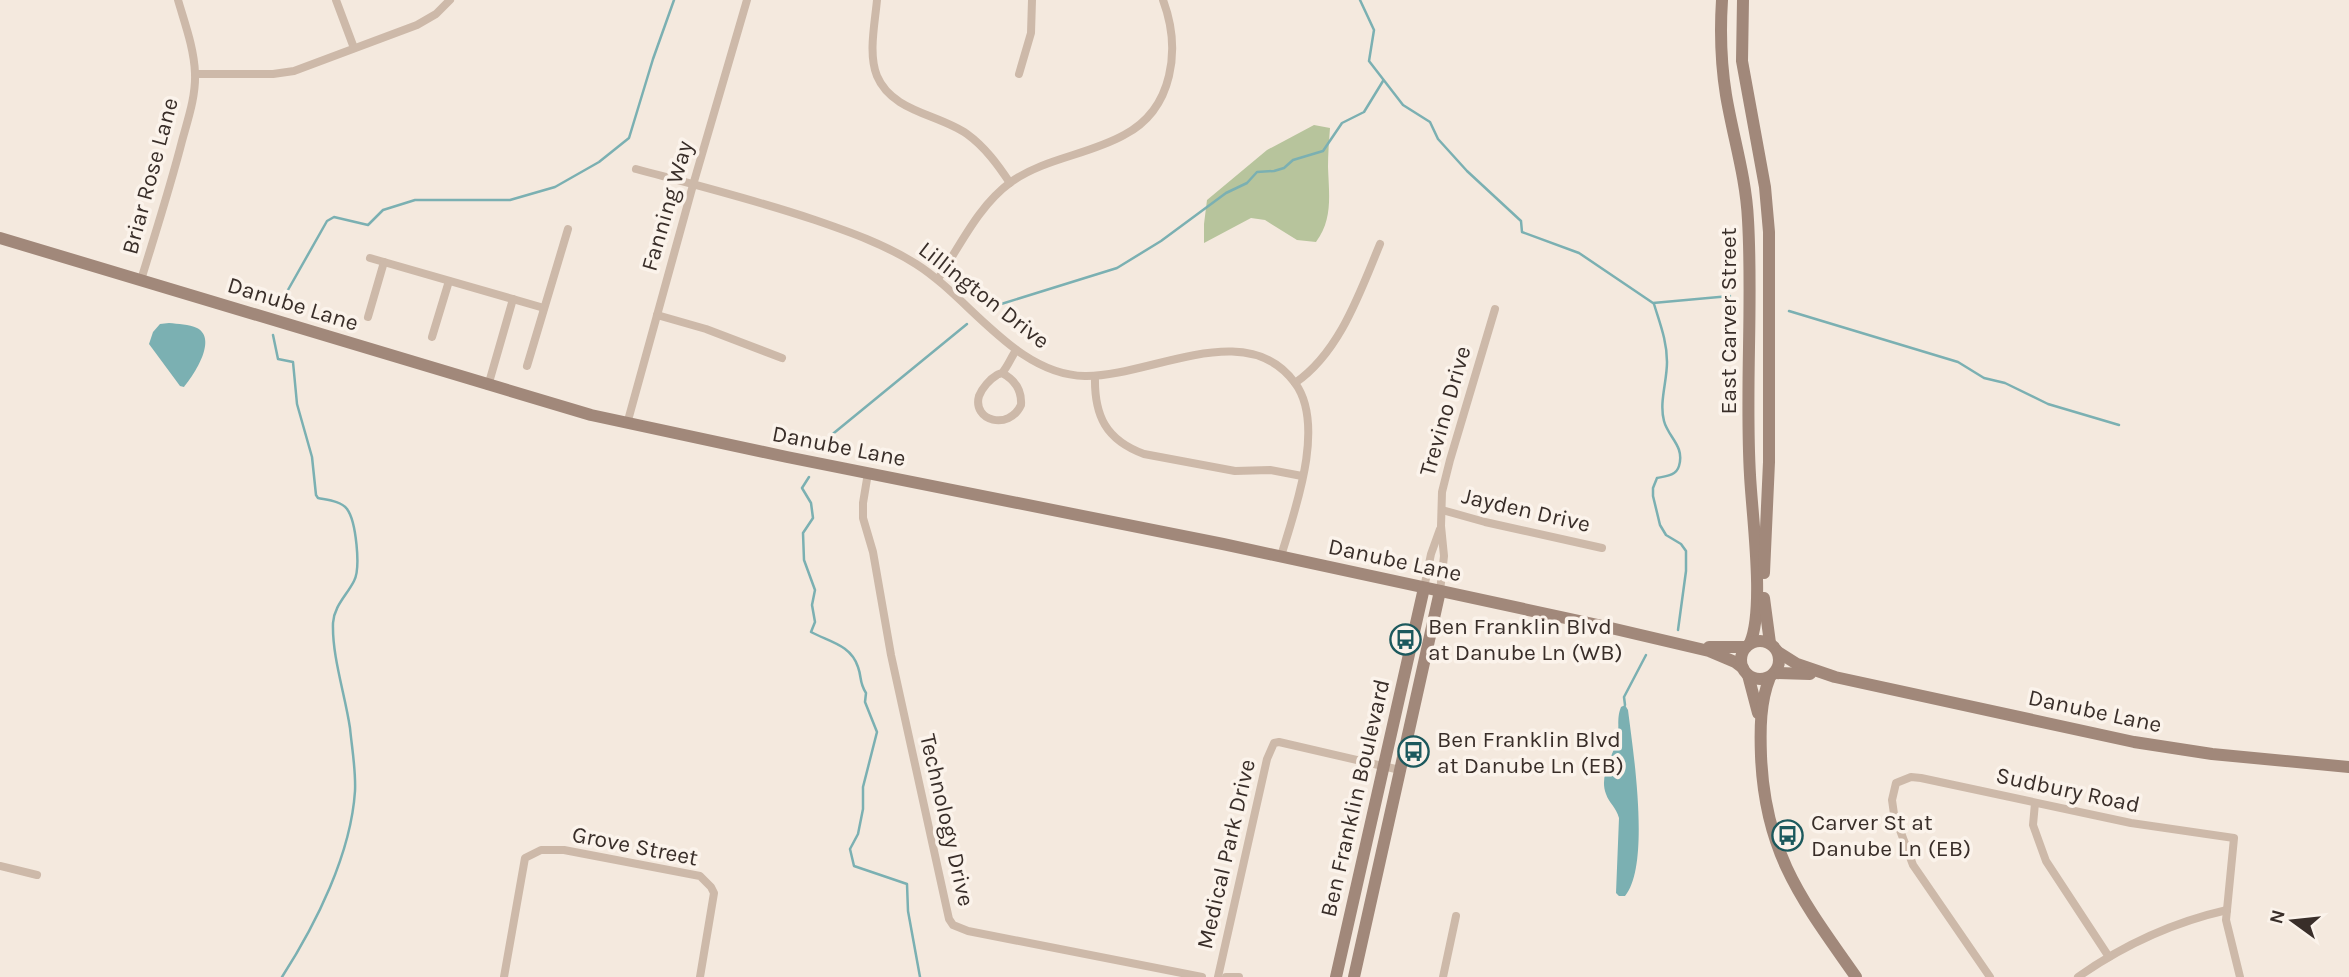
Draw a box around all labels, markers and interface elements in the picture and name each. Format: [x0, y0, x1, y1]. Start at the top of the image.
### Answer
street label: Briar Rose Lane [116, 95, 184, 257]
street label: Fanning Way [636, 137, 699, 274]
street label: East Carver Street [1715, 227, 1742, 415]
street label: Lillington Drive [913, 236, 1055, 354]
street label: Danube Lane [224, 271, 362, 337]
street label: Trevino Drive [1414, 343, 1476, 479]
street label: Danube Lane [770, 420, 908, 472]
street label: Jayden Drive [1459, 482, 1593, 538]
street label: Danube Lane [1326, 533, 1464, 587]
place label: Ben Franklin Blvd at Danube Ln (WB) [1428, 613, 1623, 666]
bus stop icon: Ben Franklin Blvd at Danube Ln (WB) [1388, 622, 1422, 656]
street label: Ben Franklin Boulevard [1314, 677, 1396, 919]
street label: Danube Lane [2026, 684, 2164, 738]
place label: Ben Franklin Blvd at Danube Ln (EB) [1437, 726, 1624, 779]
street label: Technology Drive [914, 731, 980, 909]
bus stop icon: Ben Franklin Blvd at Danube Ln (EB) [1397, 735, 1431, 769]
street label: Medical Park Drive [1191, 756, 1261, 952]
street label: Sudbury Road [1994, 762, 2142, 818]
place label: Carver St at Danube Ln (EB) [1811, 809, 1971, 862]
bus stop icon: Carver St at Danube Ln (EB) [1771, 818, 1805, 852]
street label: Grove Street [570, 821, 701, 871]
north arrow [2258, 886, 2328, 956]
text: N [2265, 907, 2290, 926]

